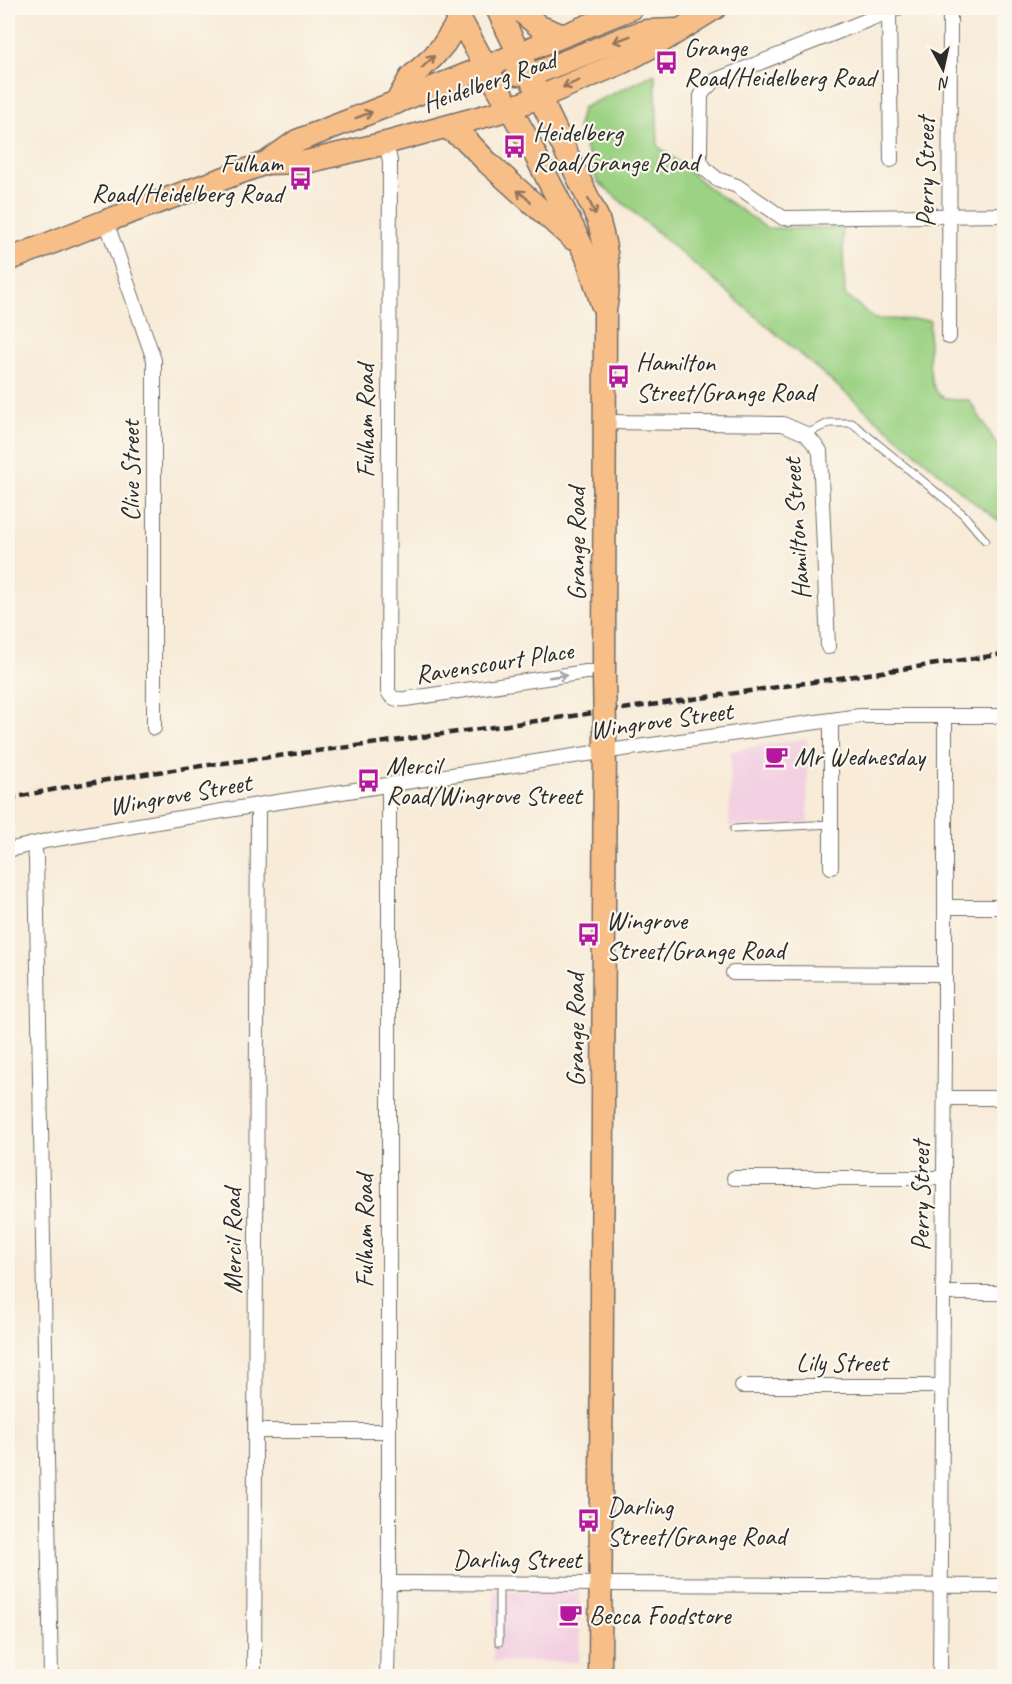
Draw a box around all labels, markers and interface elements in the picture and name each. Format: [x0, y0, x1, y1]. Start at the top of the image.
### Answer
place label: Grange Road/Heidelberg Road [684, 31, 879, 94]
one-way arrow [613, 35, 632, 46]
north arrow [913, 39, 973, 99]
street label: Heidelberg Road [418, 42, 564, 120]
bus stop icon: Grange Road/Heidelberg Road [653, 49, 679, 75]
one-way arrow [421, 54, 436, 69]
text: N [936, 72, 951, 94]
one-way arrow [562, 79, 580, 90]
one-way arrow [355, 109, 373, 120]
street label: Perry Street [909, 114, 942, 227]
place label: Heidelberg Road/Grange Road [533, 116, 702, 179]
bus stop icon: Heidelberg Road/Grange Road [502, 134, 528, 160]
place label: Fulham Road/Heidelberg Road [91, 147, 287, 210]
bus stop icon: Fulham Road/Heidelberg Road [288, 165, 314, 191]
one-way arrow [517, 189, 532, 203]
one-way arrow [587, 197, 599, 215]
place label: Hamilton Street/Grange Road [636, 346, 818, 409]
street label: Fulham Road [349, 361, 382, 478]
bus stop icon: Hamilton Street/Grange Road [605, 364, 631, 390]
street label: Clive Street [114, 418, 147, 522]
street label: Hamilton Street [775, 455, 818, 601]
street label: Grange Road [560, 484, 593, 601]
street label: Ravenscourt Place [413, 634, 577, 691]
one-way arrow [548, 670, 567, 681]
street label: Wingrove Street [588, 694, 737, 747]
place label: Mr Wednesday [794, 740, 927, 773]
cafe icon: Mr Wednesday [763, 743, 789, 769]
place label: Mercil Road/Wingrove Street [386, 749, 584, 812]
street label: Wingrove Street [107, 765, 256, 823]
bus stop icon: Mercil Road/Wingrove Street [355, 767, 381, 793]
place label: Wingrove Street/Grange Road [606, 904, 788, 967]
bus stop icon: Wingrove Street/Grange Road [575, 922, 601, 948]
street label: Grange Road [559, 970, 592, 1087]
street label: Perry Street [904, 1138, 937, 1251]
street label: Fulham Road [348, 1171, 381, 1288]
street label: Mercil Road [216, 1184, 249, 1294]
street label: Lily Street [796, 1346, 890, 1379]
place label: Darling Street/Grange Road [607, 1490, 789, 1553]
bus stop icon: Darling Street/Grange Road [576, 1508, 602, 1534]
street label: Darling Street [453, 1543, 584, 1576]
place label: Becca Foodstore [589, 1599, 732, 1632]
cafe icon: Becca Foodstore [558, 1602, 584, 1628]

